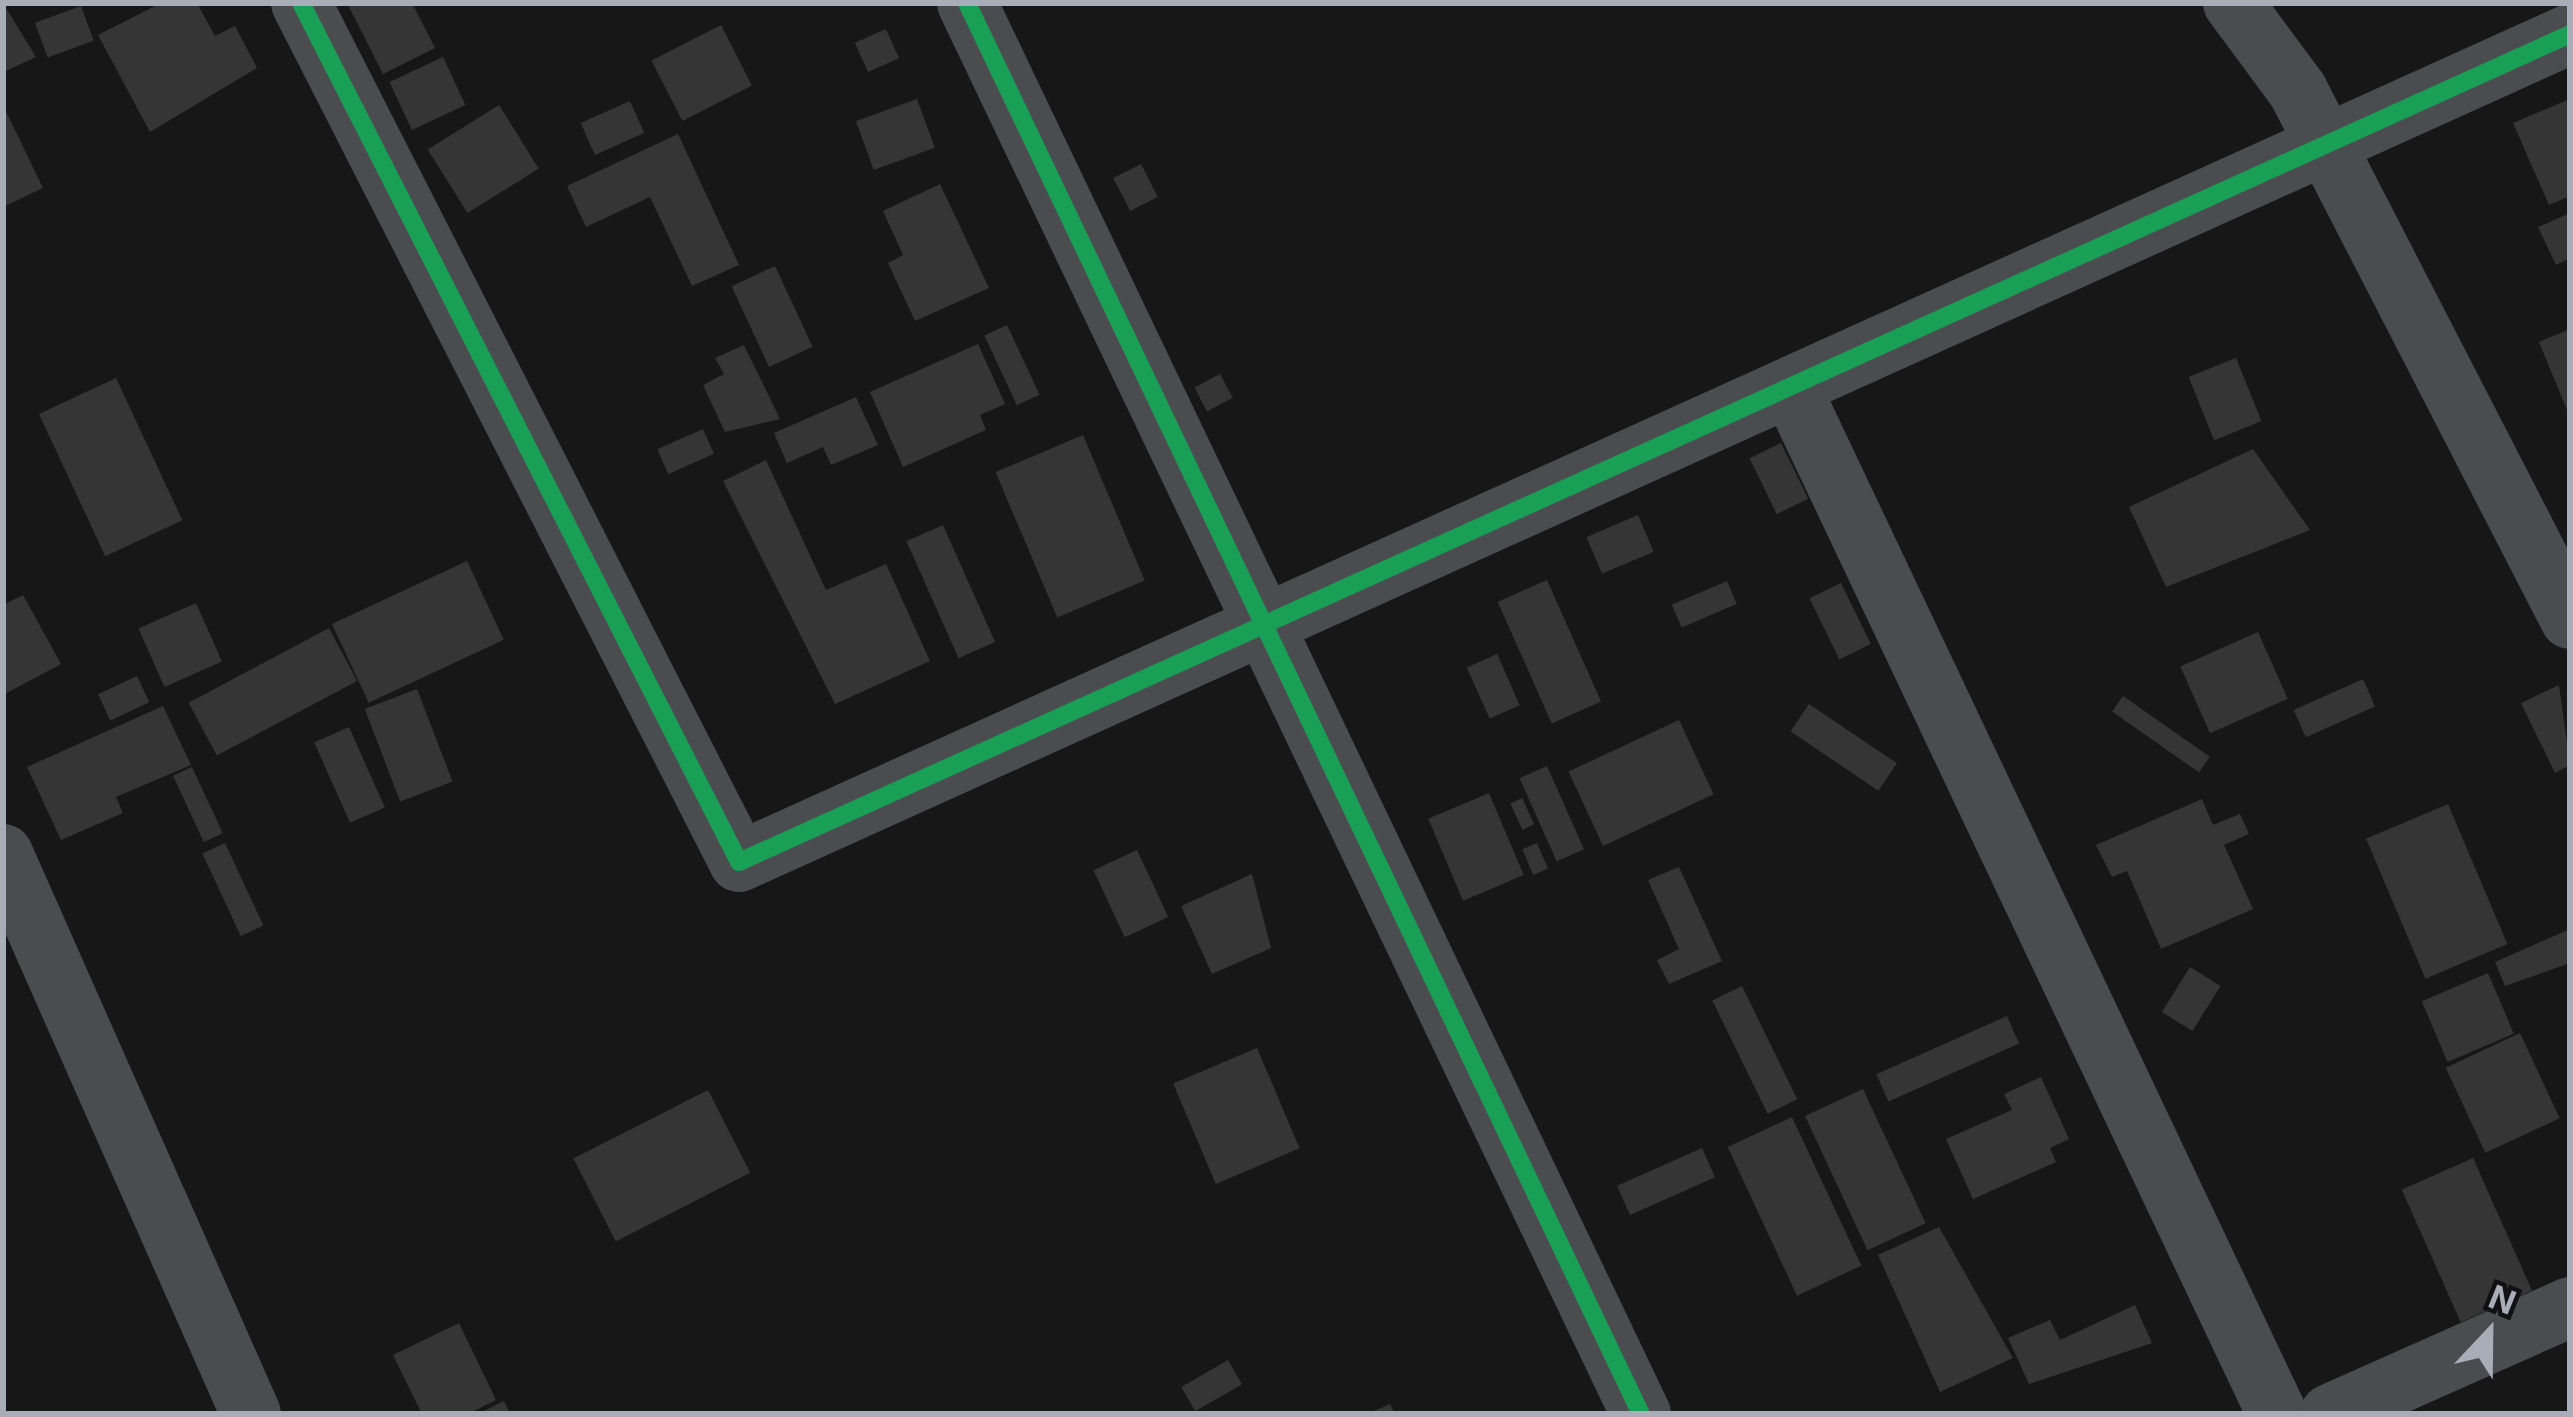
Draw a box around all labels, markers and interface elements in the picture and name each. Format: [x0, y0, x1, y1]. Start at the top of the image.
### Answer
north arrow [2429, 1273, 2549, 1393]
text: N [2483, 1276, 2522, 1323]

